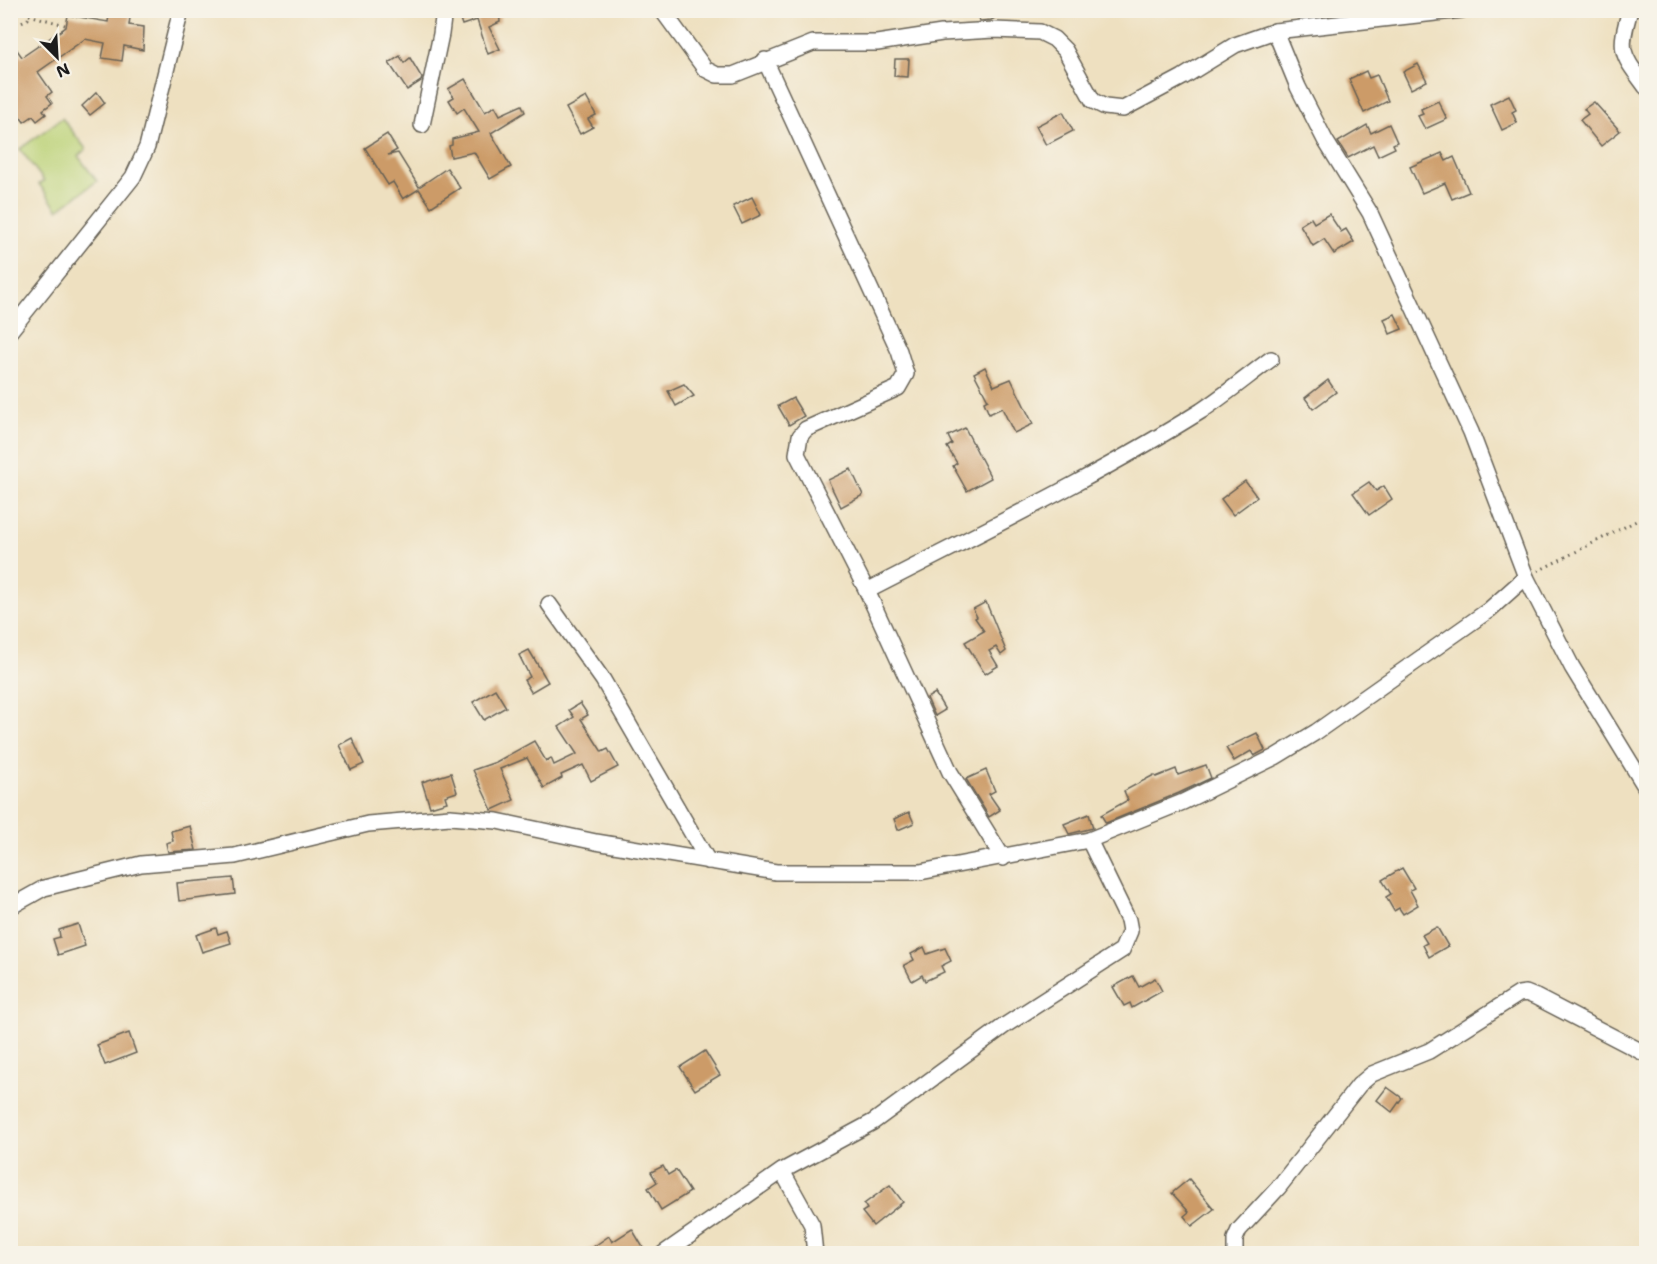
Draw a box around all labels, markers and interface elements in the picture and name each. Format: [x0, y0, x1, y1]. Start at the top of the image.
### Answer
north arrow [27, 27, 87, 87]
text: N [53, 58, 73, 82]

